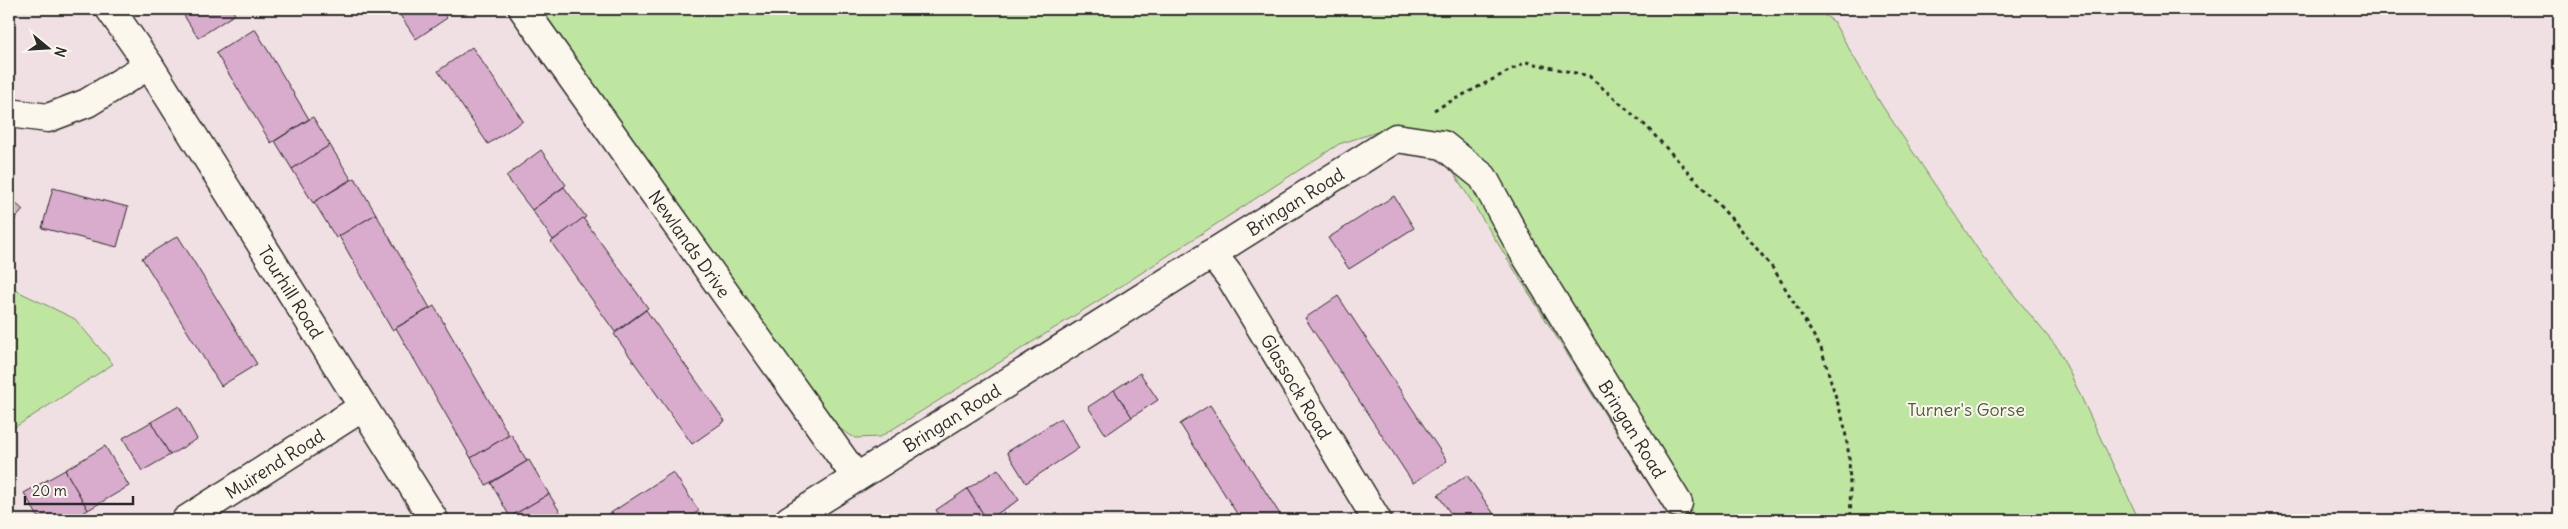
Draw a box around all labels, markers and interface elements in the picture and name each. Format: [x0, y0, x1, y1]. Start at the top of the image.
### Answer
north arrow [22, 22, 72, 72]
text: N [50, 45, 70, 59]
street label: Bringan Road [1242, 162, 1349, 241]
street label: Newlands Drive [644, 185, 736, 302]
street label: Tourhill Road [253, 241, 329, 343]
street label: Glassock Road [1256, 330, 1337, 444]
street label: Bringan Road [1594, 376, 1672, 483]
street label: Bringan Road [898, 378, 1005, 457]
park label: Turner's Gorse [1907, 398, 2025, 421]
street label: Muirend Road [221, 423, 329, 504]
scale bar [25, 474, 132, 506]
text: 20 m [32, 481, 67, 500]

